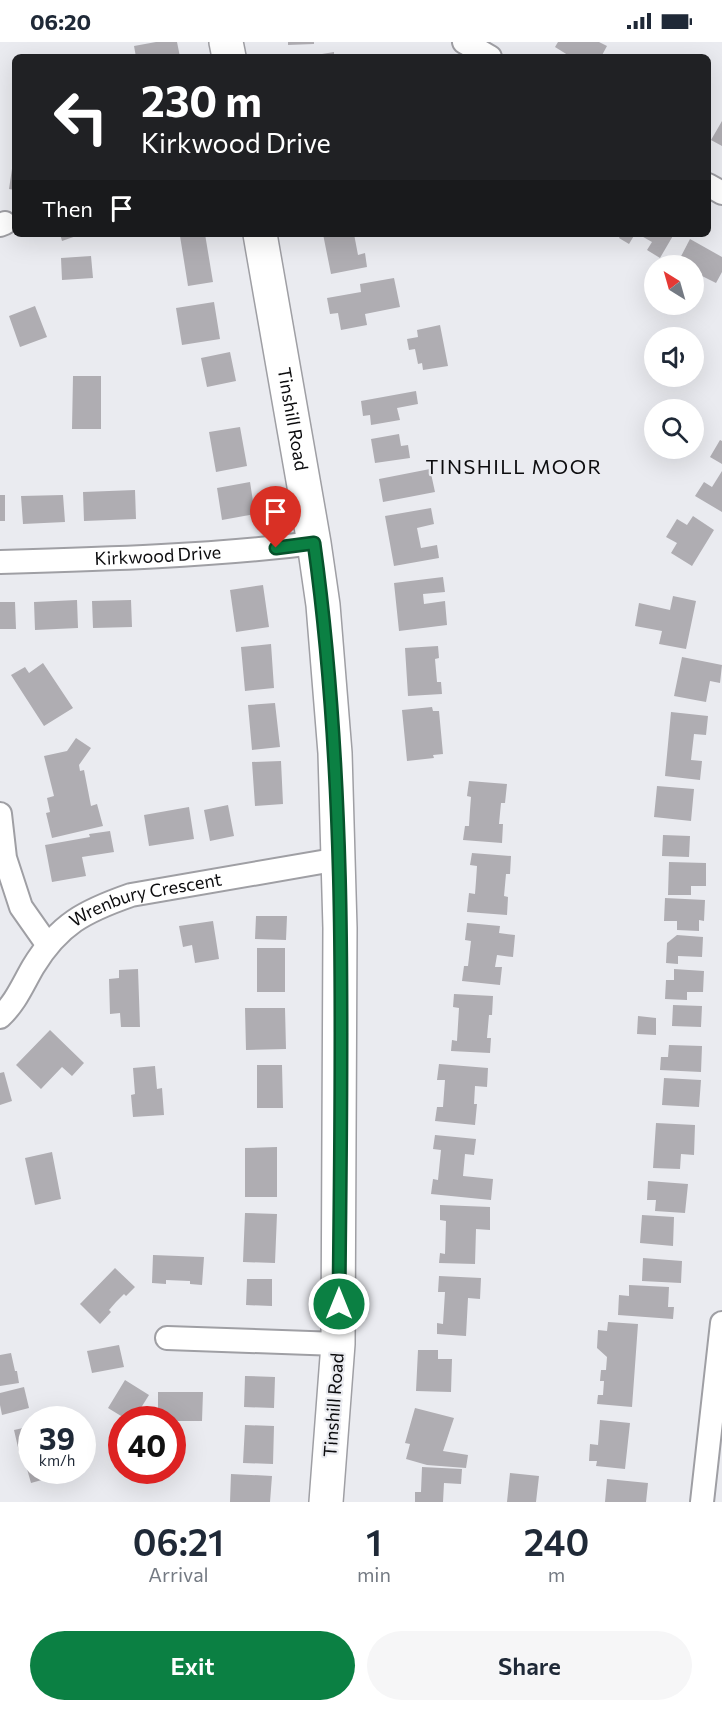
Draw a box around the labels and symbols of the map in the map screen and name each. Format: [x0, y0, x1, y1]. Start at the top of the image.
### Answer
north arrow [644, 255, 704, 315]
street label: Tinshill Road [274, 366, 313, 472]
district label: TINSHILL MOOR [426, 454, 602, 478]
pin [250, 486, 301, 548]
street label: Kirkwood Drive [94, 540, 222, 569]
street label: Wrenbury Crescent [65, 867, 223, 931]
position arrow [307, 1272, 371, 1336]
street label: Tinshill Road [318, 1352, 348, 1458]
speed limit sign: 40 [108, 1406, 186, 1484]

